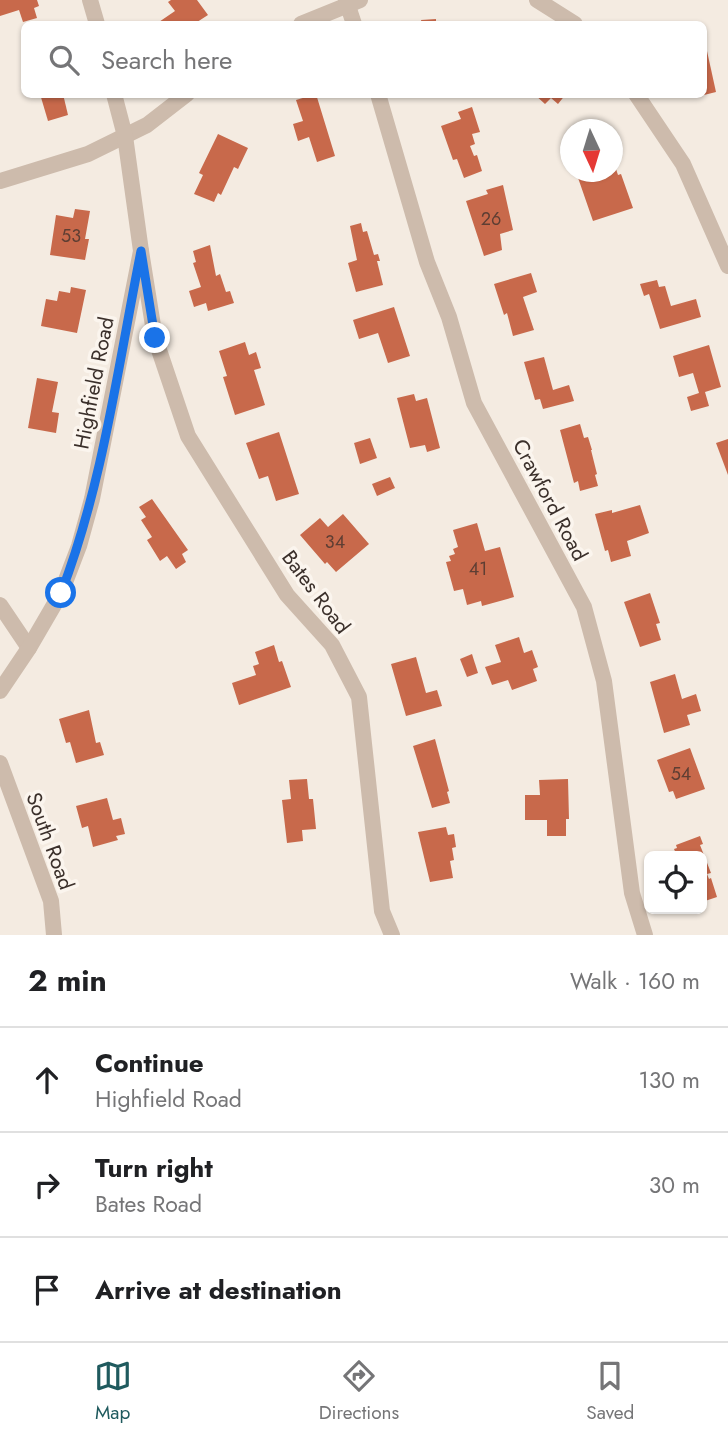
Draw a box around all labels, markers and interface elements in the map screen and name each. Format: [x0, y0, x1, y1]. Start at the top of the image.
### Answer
search box [21, 21, 707, 98]
icon: search [45, 41, 83, 79]
text: Search here [101, 41, 233, 79]
north arrow [560, 119, 623, 182]
house number: 26 [481, 206, 501, 232]
house number: 53 [61, 223, 81, 249]
street label: Highfield Road [66, 314, 122, 452]
route end [139, 322, 170, 353]
street label: Crawford Road [505, 434, 595, 566]
house number: 34 [325, 529, 345, 555]
street label: Bates Road [275, 544, 357, 640]
house number: 41 [469, 556, 487, 582]
route start [45, 577, 76, 608]
house number: 54 [671, 761, 691, 787]
street label: South Road [19, 788, 81, 894]
map controls [644, 851, 707, 914]
button: locate [644, 851, 707, 914]
text: 2 min [28, 959, 107, 1002]
text: Walk · 160 m [570, 964, 700, 998]
text: Continue [95, 1044, 204, 1082]
icon: ahead [28, 1061, 66, 1099]
text: 130 m [638, 1063, 700, 1097]
text: Highfield Road [95, 1082, 242, 1116]
text: Turn right [95, 1149, 213, 1187]
icon: right [28, 1166, 66, 1204]
text: 30 m [649, 1168, 700, 1202]
text: Bates Road [95, 1187, 202, 1221]
icon: arrive [28, 1271, 66, 1309]
text: Arrive at destination [95, 1271, 342, 1309]
tab: Map [94, 1357, 132, 1426]
tab: Directions [319, 1357, 399, 1426]
tab: Saved [586, 1357, 634, 1426]

